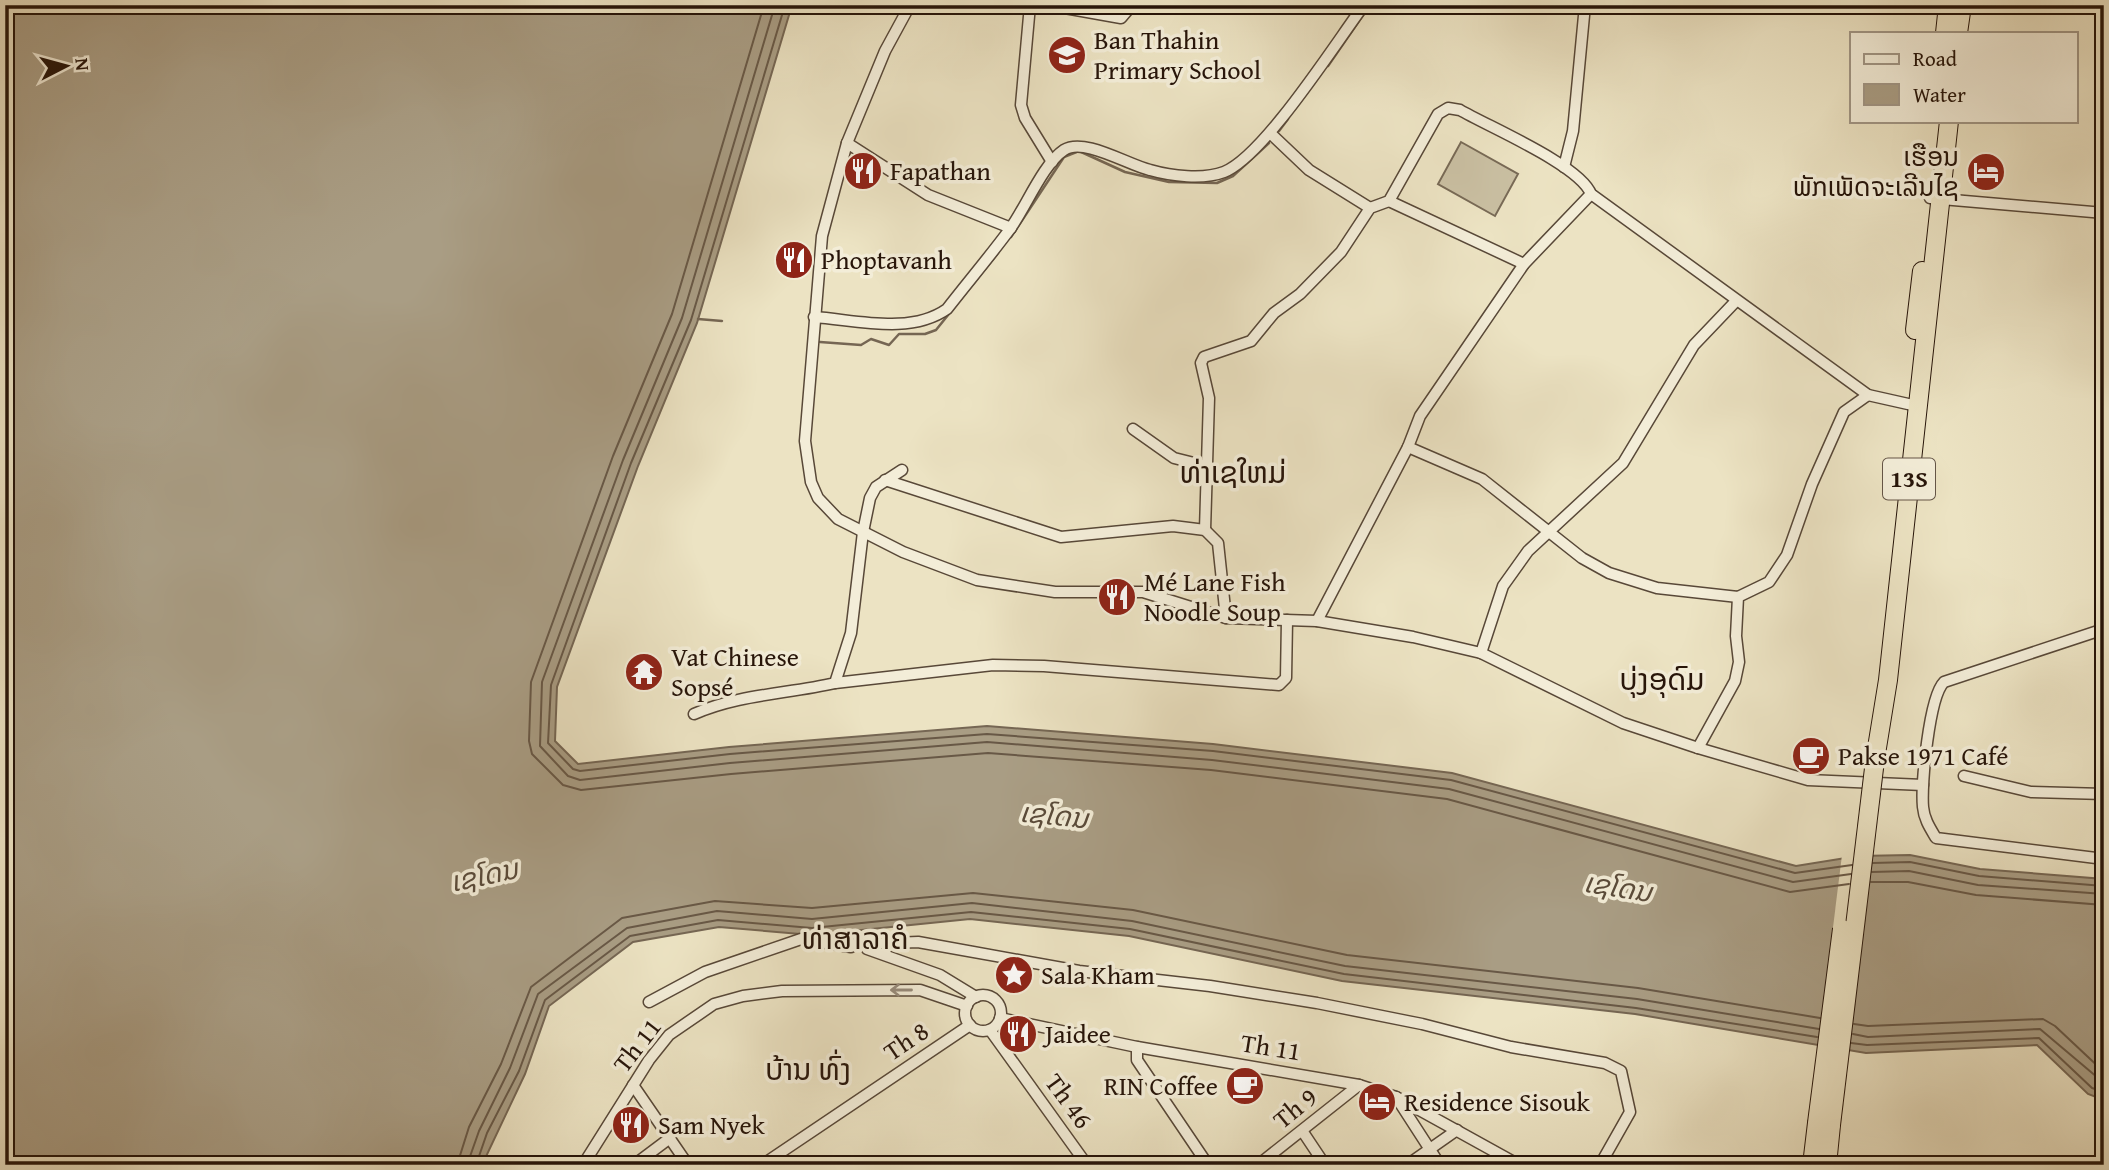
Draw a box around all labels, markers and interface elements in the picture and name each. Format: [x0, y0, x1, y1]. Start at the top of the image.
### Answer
place label: Ban Thahin Primary School [1094, 20, 1261, 89]
north arrow [32, 32, 102, 102]
legend [1850, 32, 2078, 122]
school or university icon: Ban Thahin Primary School [1046, 34, 1088, 76]
text: Road [1913, 43, 1958, 74]
text: N [68, 56, 98, 72]
text: Water [1913, 79, 1966, 110]
place label: ເຮືອນ ພັກເພັດຈະເລີນໄຊ [1793, 137, 1959, 206]
restaurant icon: Fapathan [842, 150, 884, 192]
place label: Fapathan [890, 151, 991, 190]
hotel icon: ເຮືອນ ພັກເພັດຈະເລີນໄຊ [1965, 151, 2007, 193]
restaurant icon: Phoptavanh [773, 239, 815, 281]
place label: Phoptavanh [821, 240, 952, 279]
district label: ທ່າເຊໃຫມ່ [1180, 450, 1286, 494]
road number: 13S [1883, 458, 1935, 500]
place label: Mé Lane Fish Noodle Soup [1144, 562, 1286, 631]
restaurant icon: Mé Lane Fish Noodle Soup [1096, 576, 1138, 618]
place label: Vat Chinese Sopsé [671, 637, 799, 706]
temple icon: Vat Chinese Sopsé [623, 651, 665, 693]
district label: ບຸ່ງອຸດົມ [1619, 657, 1705, 701]
cafe icon: Pakse 1971 Café [1790, 735, 1832, 777]
place label: Pakse 1971 Café [1838, 736, 2008, 775]
water label: ເຊໂດນ [1018, 791, 1092, 839]
water label: ເຊໂດນ [446, 847, 523, 902]
water label: ເຊໂດນ [1581, 861, 1657, 912]
district label: ທ່າສາລາຄໍ [801, 916, 909, 960]
place icon: Sala Kham [993, 954, 1035, 996]
place label: Sala Kham [1041, 955, 1155, 994]
one-way arrow [890, 983, 913, 997]
street label: Th 11 [603, 1009, 670, 1080]
street label: Th 8 [875, 1011, 936, 1070]
restaurant icon: Jaidee [997, 1013, 1039, 1055]
place label: Jaidee [1042, 1014, 1111, 1053]
street label: Th 11 [1238, 1023, 1304, 1070]
district label: ບ້ານ ທົ່ງ [765, 1047, 851, 1091]
street label: Th 46 [1036, 1065, 1103, 1136]
cafe icon: RIN Coffee [1224, 1065, 1266, 1107]
place label: RIN Coffee [1104, 1066, 1218, 1105]
street label: Th 9 [1264, 1078, 1325, 1138]
hotel icon: Residence Sisouk [1356, 1081, 1398, 1123]
place label: Residence Sisouk [1404, 1082, 1591, 1121]
restaurant icon: Sam Nyek [610, 1104, 652, 1146]
place label: Sam Nyek [658, 1105, 766, 1144]

